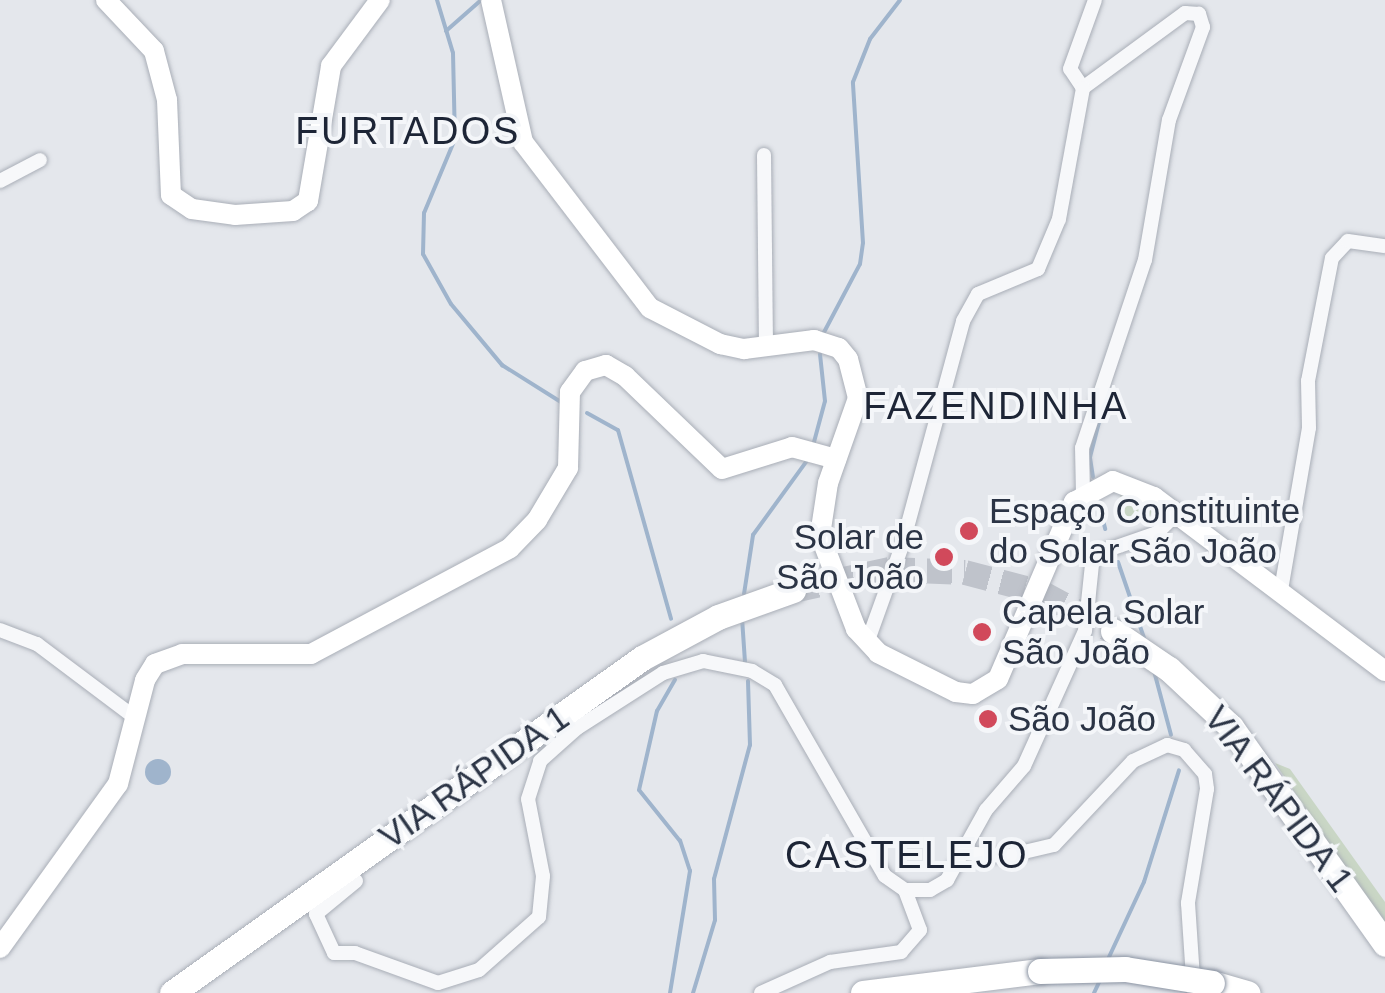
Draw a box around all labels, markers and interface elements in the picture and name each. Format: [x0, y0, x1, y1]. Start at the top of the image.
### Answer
district label: FURTADOS [295, 109, 521, 155]
district label: FAZENDINHA [863, 384, 1129, 430]
place label: Espaço Constituinte do Solar São João [989, 490, 1300, 572]
place label: Solar de São João [776, 516, 924, 598]
marker: Espaço Constituinte do Solar São João [958, 520, 980, 542]
marker: Solar de São João [933, 546, 955, 568]
place label: Capela Solar São João [1002, 591, 1204, 673]
marker: Capela Solar São João [971, 621, 993, 643]
street label: VIA RÁPIDA 1 [370, 695, 578, 859]
street label: VIA RÁPIDA 1 [1194, 696, 1364, 902]
place label: São João [1008, 698, 1156, 740]
marker: São João [977, 708, 999, 730]
district label: CASTELEJO [785, 833, 1029, 879]

